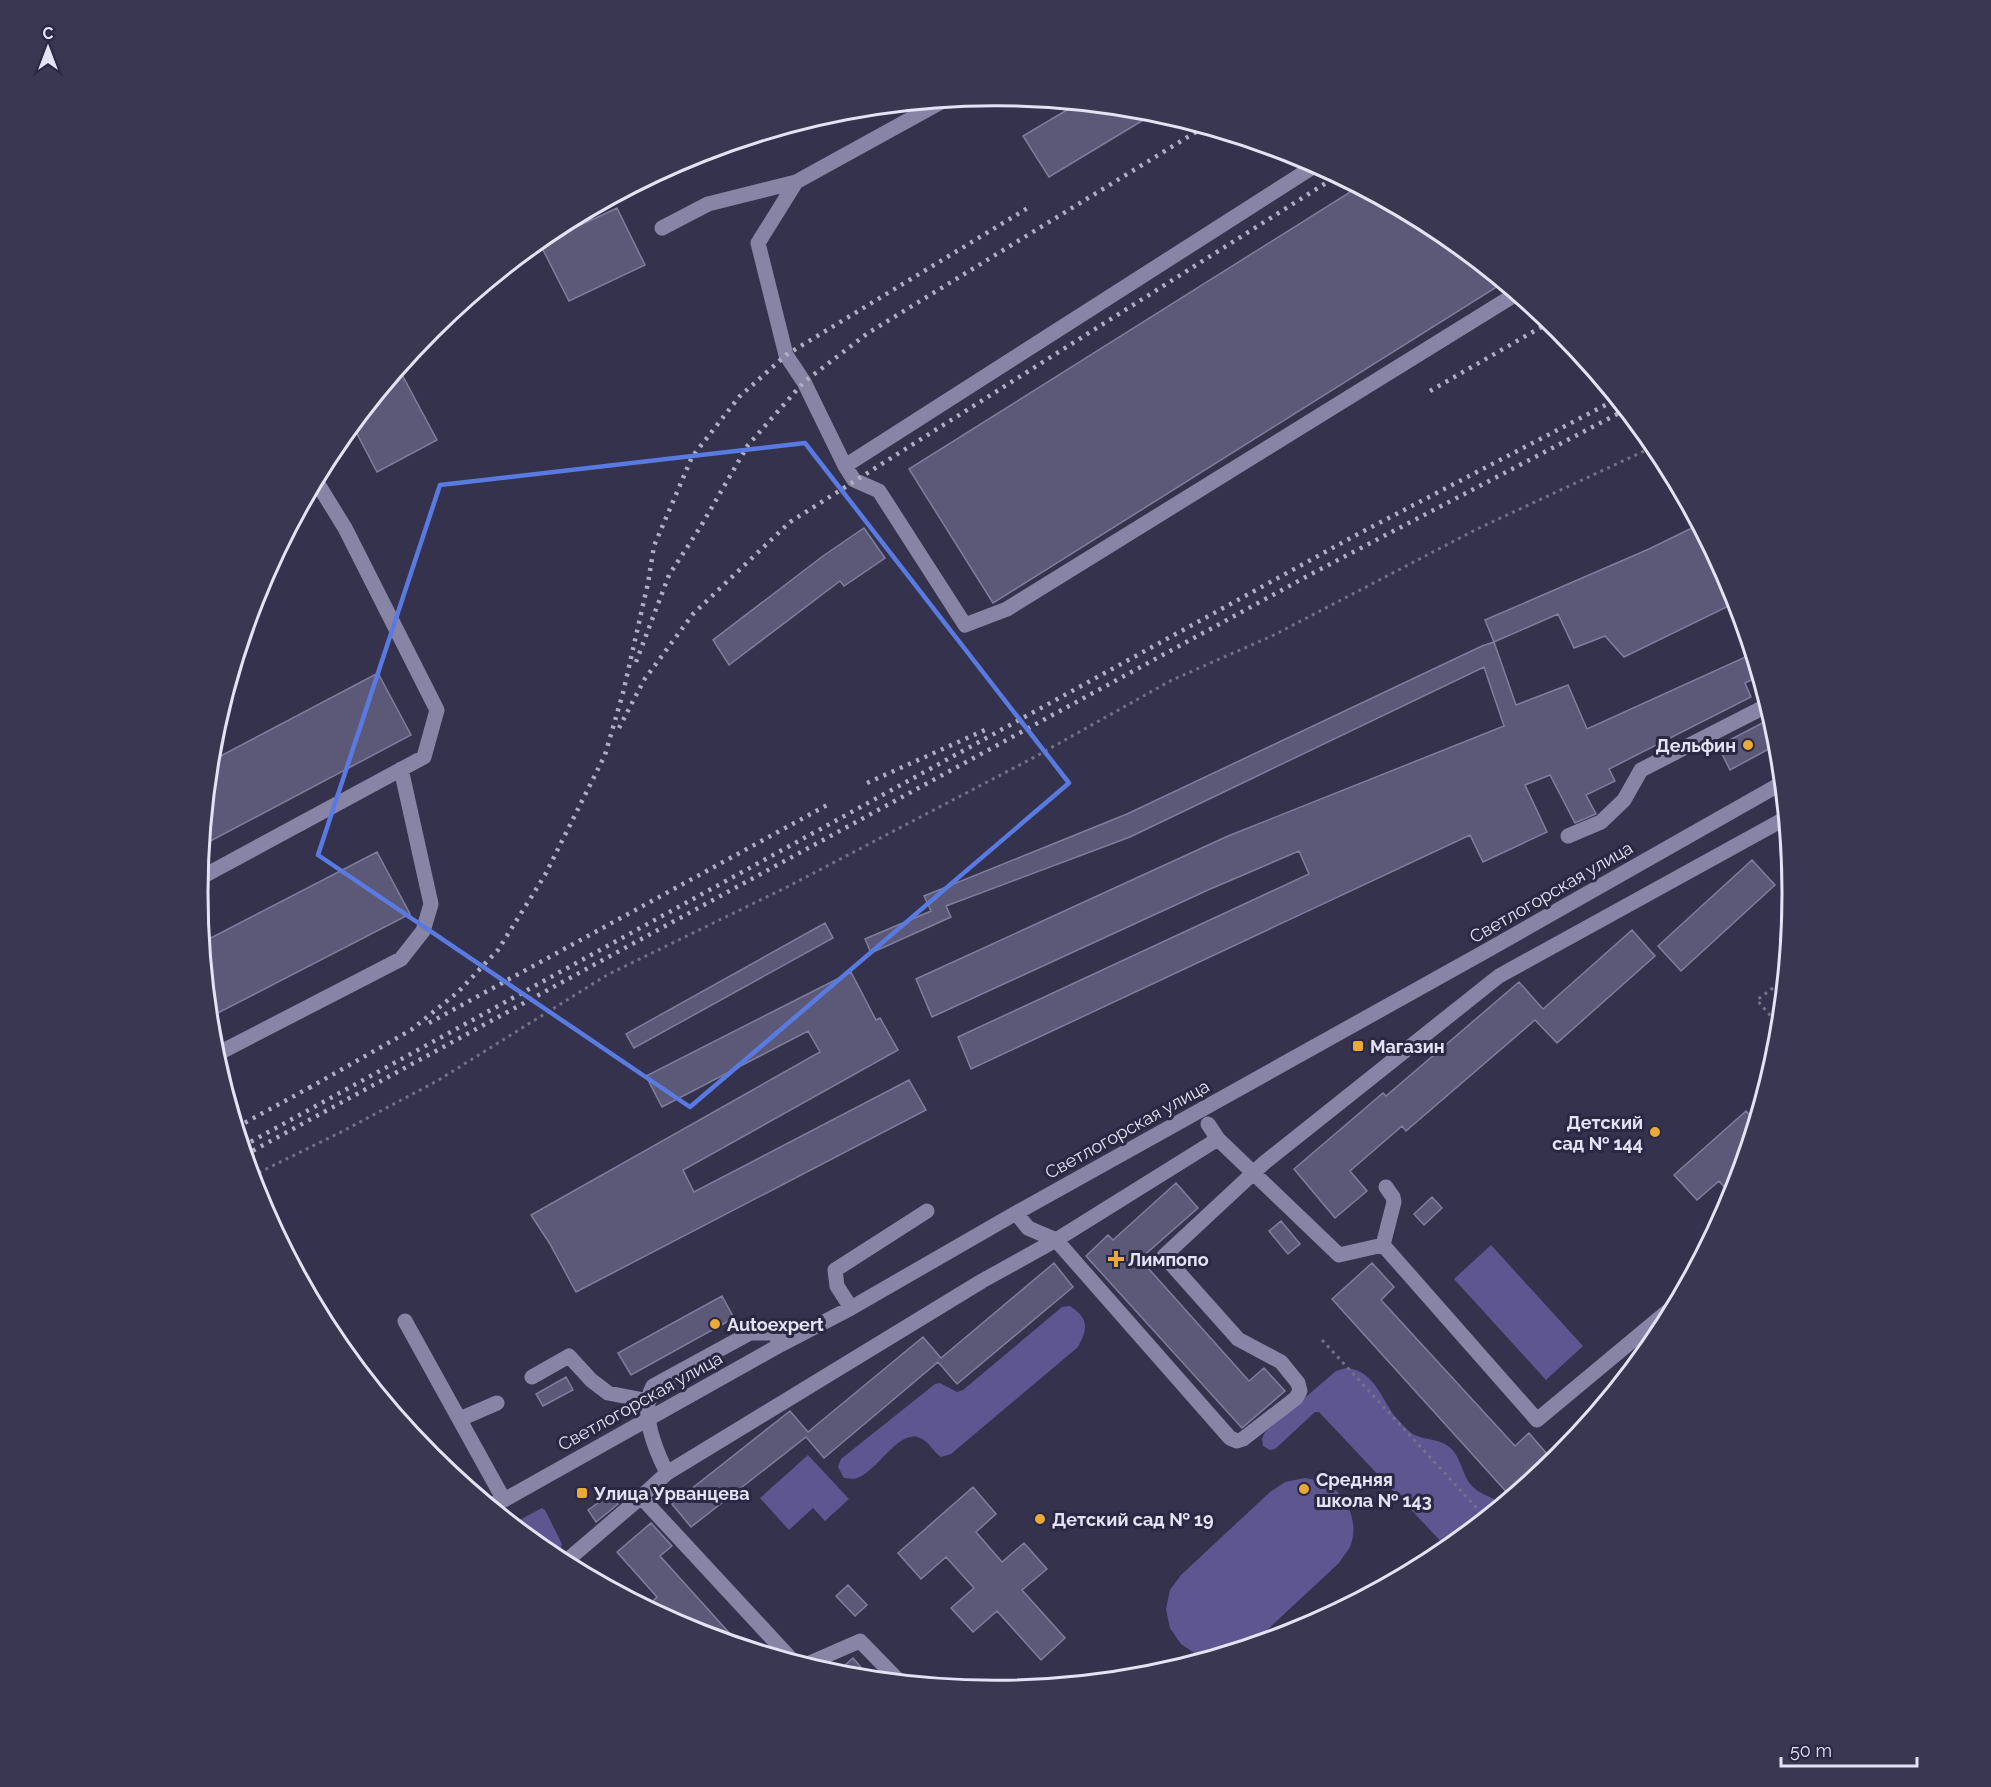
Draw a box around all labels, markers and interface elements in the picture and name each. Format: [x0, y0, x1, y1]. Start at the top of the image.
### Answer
north arrow [18, 18, 78, 78]
text: С [43, 24, 54, 43]
place label: Дельфин [1655, 735, 1736, 756]
marker: Дельфин [1741, 738, 1755, 752]
street label: Светлогорская улица [1466, 837, 1636, 947]
place label: Магазин [1370, 1036, 1445, 1057]
marker: Магазин [1351, 1039, 1365, 1053]
street label: Светлогорская улица [1041, 1075, 1213, 1183]
place label: Детский сад № 144 [1552, 1112, 1643, 1154]
marker: Детский сад № 144 [1648, 1125, 1662, 1139]
place label: Лимпопо [1128, 1249, 1209, 1270]
marker: Лимпопо [1109, 1252, 1123, 1266]
place label: Autoexpert [727, 1314, 824, 1335]
marker: Autoexpert [708, 1317, 722, 1331]
street label: Светлогорская улица [554, 1347, 726, 1455]
place label: Средняя школа № 143 [1316, 1469, 1432, 1511]
marker: Средняя школа № 143 [1297, 1482, 1311, 1496]
place label: Улица Урванцева [593, 1483, 750, 1504]
marker: Улица Урванцева [575, 1486, 589, 1500]
place label: Детский сад № 19 [1052, 1509, 1214, 1530]
marker: Детский сад № 19 [1033, 1512, 1047, 1526]
scale bar [1781, 1730, 1918, 1768]
text: 50 m [1790, 1740, 1832, 1761]

